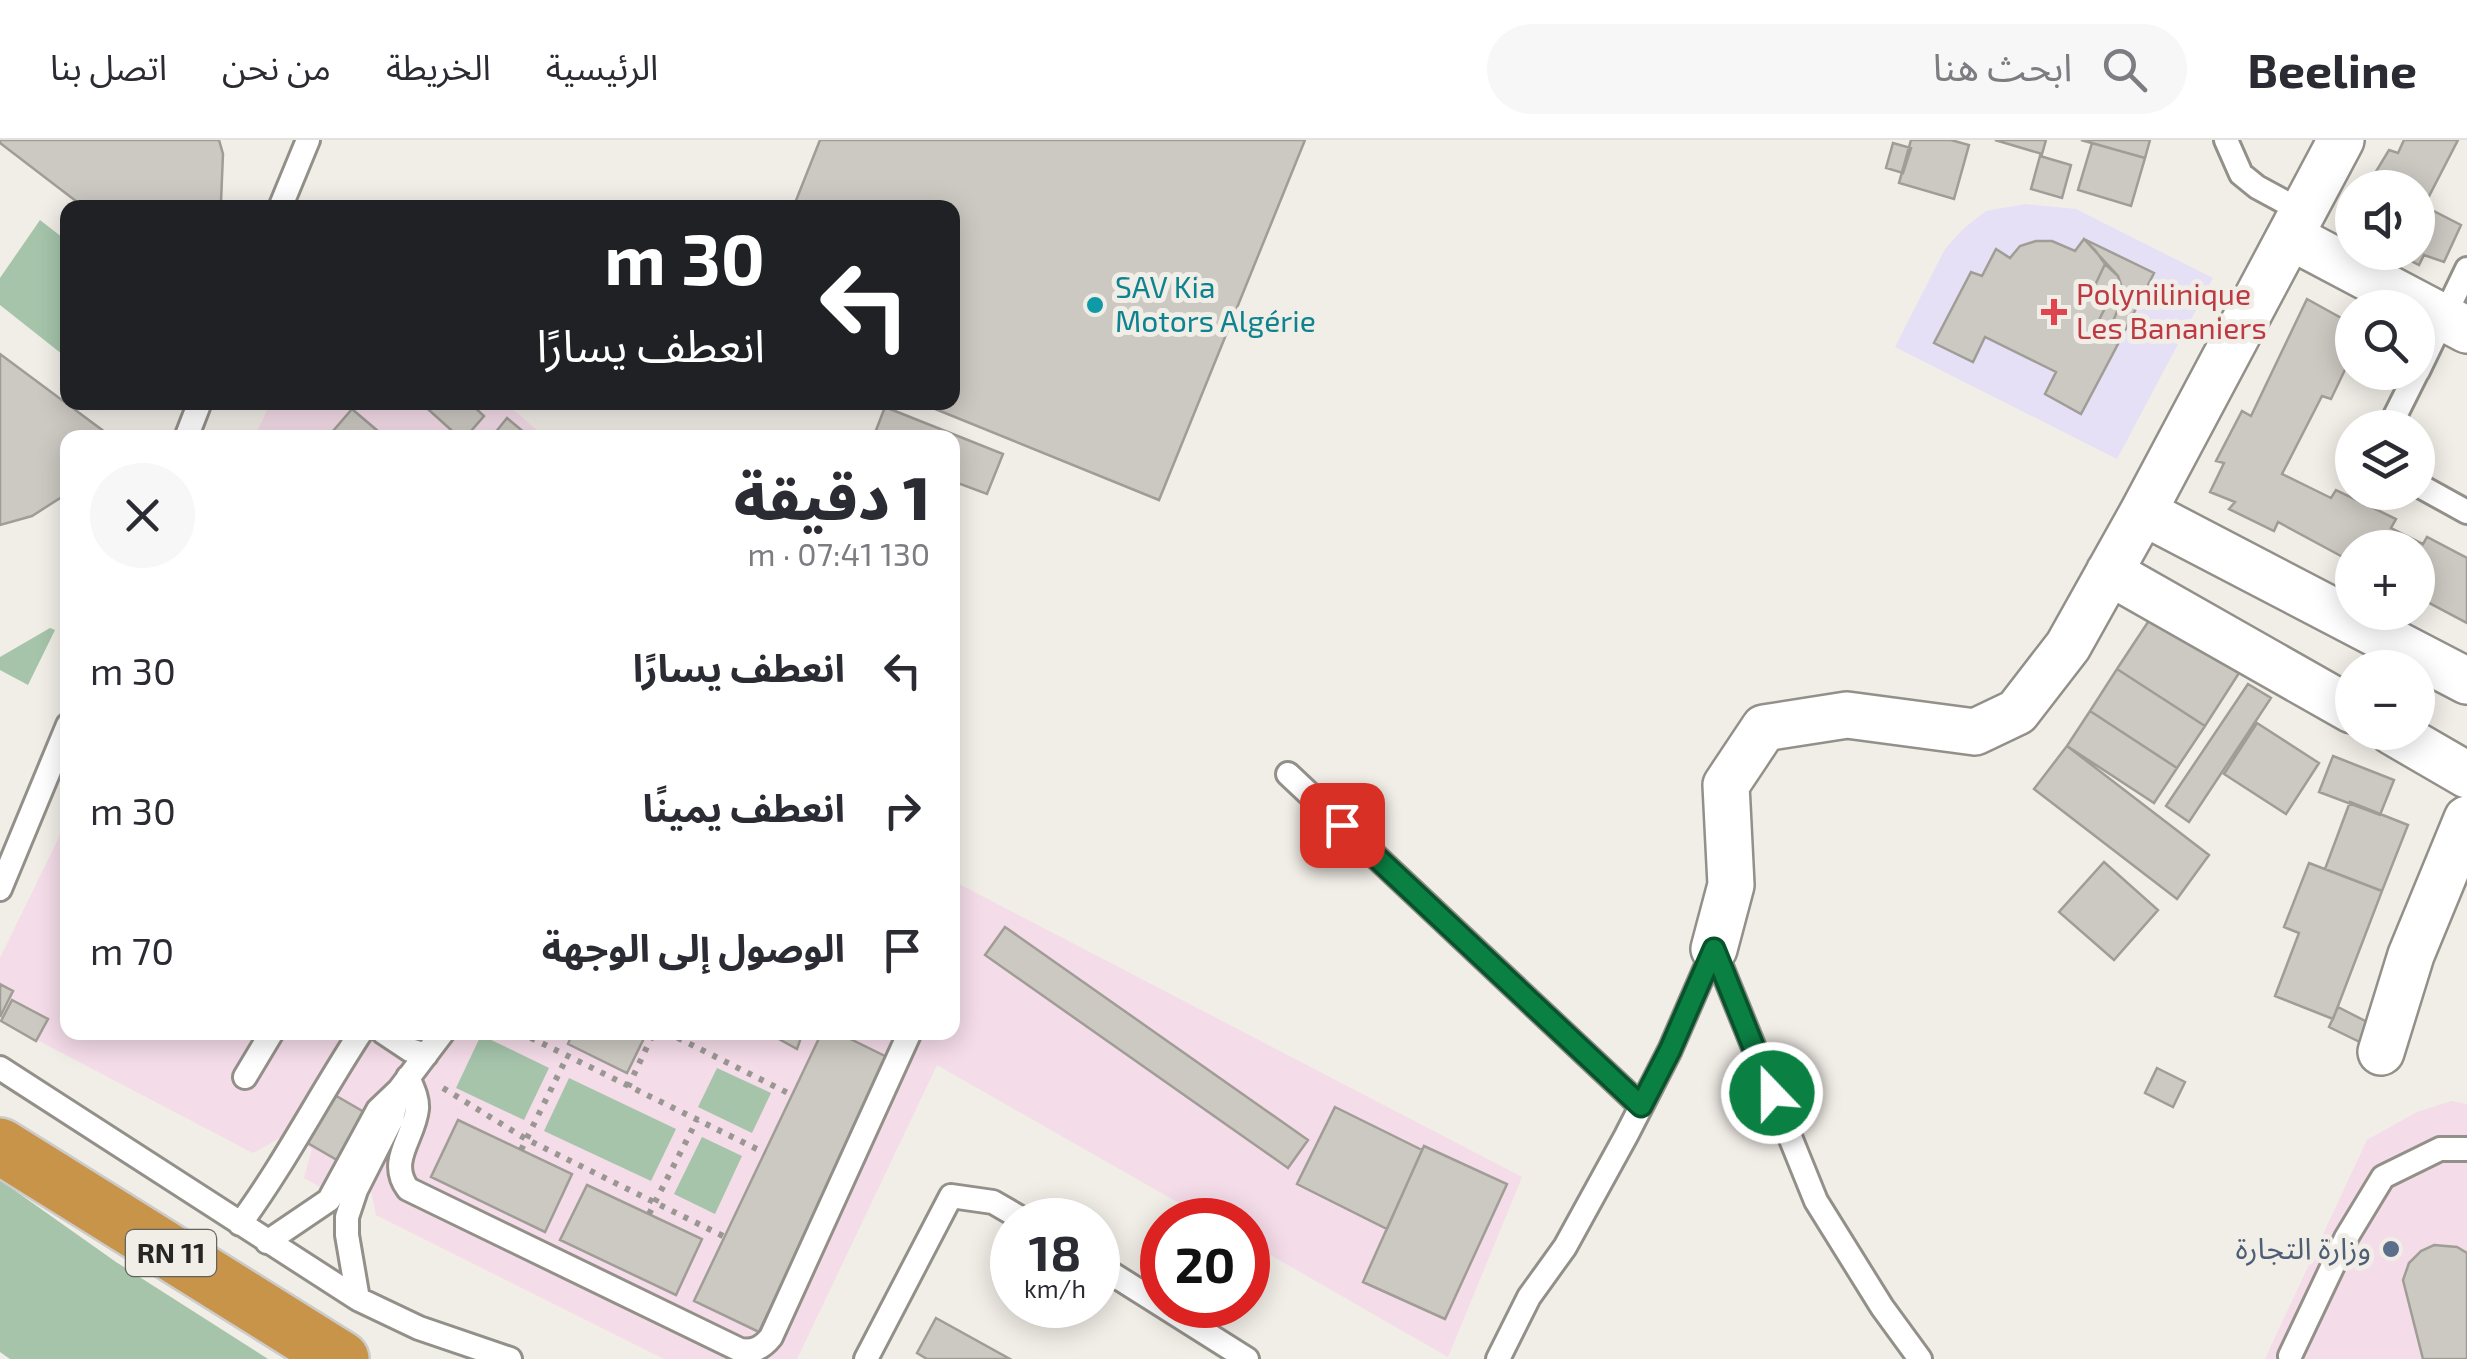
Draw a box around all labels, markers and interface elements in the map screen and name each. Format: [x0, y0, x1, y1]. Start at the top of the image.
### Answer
search box [1487, 24, 2187, 114]
text: Beeline [2247, 40, 2417, 98]
icon: search [2097, 42, 2152, 97]
text: ابحث هنا [1933, 43, 2072, 89]
text: اتصل بنا [50, 45, 167, 87]
text: من نحن [222, 45, 331, 87]
text: الخريطة [386, 45, 491, 87]
text: الرئيسية [546, 45, 658, 87]
map controls [2335, 170, 2435, 750]
button: sound [2335, 170, 2435, 270]
text: 30 m [604, 215, 765, 299]
icon: left [800, 240, 930, 370]
place label: SAV Kia Motors Algérie [1115, 268, 1316, 338]
place label: Polynilinique Les Bananiers [2076, 275, 2267, 345]
button: search [2335, 290, 2435, 390]
marker: SAV Kia Motors Algérie [1084, 294, 1106, 316]
marker: Polynilinique Les Bananiers [2041, 299, 2067, 325]
text: انعطف يسارًا [536, 317, 765, 371]
button: layers [2335, 410, 2435, 510]
text: 1 دقيقة [733, 460, 930, 532]
button: close [90, 463, 195, 568]
button: + [2335, 530, 2435, 630]
text: 130 m · 07:41 [748, 534, 930, 572]
icon: left [875, 643, 930, 698]
text: انعطف يسارًا [633, 644, 845, 690]
text: 30 m [90, 647, 176, 693]
button: − [2335, 650, 2435, 750]
icon: right [875, 783, 930, 838]
pin [1300, 783, 1385, 868]
text: انعطف يمينًا [642, 784, 845, 830]
text: 30 m [90, 787, 176, 833]
icon: arrive [1315, 798, 1370, 853]
icon: arrive [875, 923, 930, 978]
text: الوصول إلى الوجهة [542, 924, 845, 970]
text: 70 m [90, 927, 174, 973]
position arrow [1720, 1041, 1824, 1145]
speed limit sign: 20 [1140, 1198, 1270, 1328]
text: 18 [1029, 1221, 1081, 1281]
place label: وزارة التجارة [2236, 1229, 2371, 1266]
road number: RN 11 [126, 1230, 216, 1276]
marker: وزارة التجارة [2380, 1238, 2402, 1260]
text: km/h [1024, 1273, 1086, 1303]

